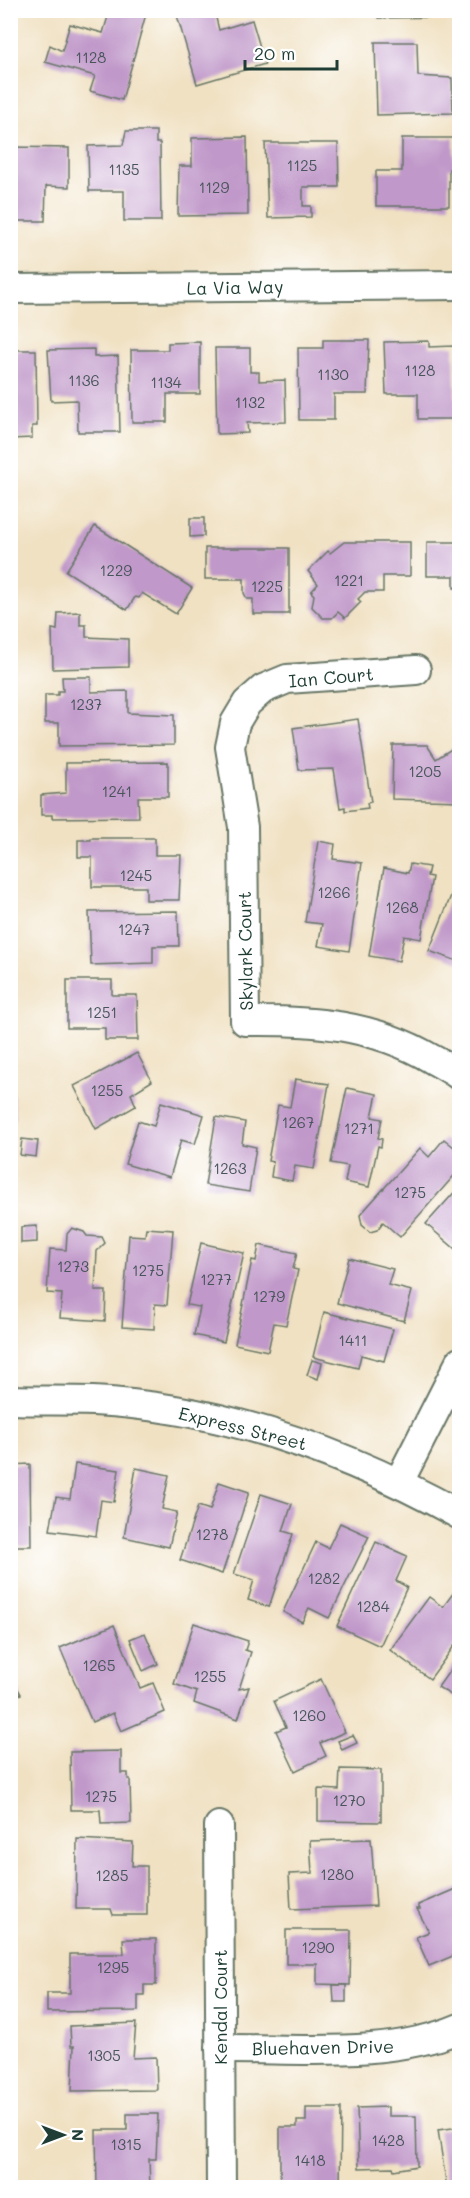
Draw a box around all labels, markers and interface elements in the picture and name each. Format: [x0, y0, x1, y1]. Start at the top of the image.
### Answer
scale bar [245, 33, 336, 71]
text: 20 m [254, 41, 295, 65]
house number: 1128 [76, 47, 106, 67]
house number: 1125 [287, 155, 317, 175]
house number: 1135 [109, 159, 139, 179]
house number: 1129 [199, 177, 229, 197]
street label: La Via Way [186, 274, 284, 300]
house number: 1128 [405, 360, 435, 380]
house number: 1130 [317, 364, 349, 384]
house number: 1136 [68, 370, 100, 390]
house number: 1134 [150, 372, 182, 392]
house number: 1132 [235, 392, 265, 412]
house number: 1229 [100, 560, 132, 580]
house number: 1221 [334, 570, 364, 590]
house number: 1225 [251, 576, 283, 596]
street label: Ian Court [288, 661, 374, 693]
house number: 1237 [70, 694, 102, 714]
house number: 1205 [408, 761, 442, 781]
house number: 1241 [102, 781, 132, 801]
house number: 1245 [120, 865, 152, 885]
house number: 1266 [317, 882, 351, 902]
street label: Skylark Court [232, 891, 258, 1011]
house number: 1268 [385, 897, 419, 917]
house number: 1247 [118, 919, 150, 939]
house number: 1251 [87, 1002, 117, 1022]
house number: 1255 [91, 1080, 123, 1100]
house number: 1267 [282, 1112, 314, 1132]
house number: 1271 [344, 1118, 374, 1138]
house number: 1263 [214, 1158, 247, 1178]
house number: 1275 [394, 1182, 426, 1202]
house number: 1273 [57, 1256, 89, 1276]
house number: 1275 [132, 1260, 164, 1280]
house number: 1277 [200, 1269, 232, 1289]
house number: 1279 [253, 1286, 285, 1306]
house number: 1411 [339, 1330, 367, 1350]
street label: Express Street [176, 1400, 310, 1456]
house number: 1278 [196, 1524, 228, 1544]
house number: 1282 [308, 1568, 340, 1588]
house number: 1284 [357, 1596, 390, 1616]
house number: 1265 [83, 1655, 115, 1675]
house number: 1255 [194, 1666, 226, 1686]
house number: 1260 [292, 1705, 326, 1725]
house number: 1275 [85, 1786, 117, 1806]
house number: 1270 [333, 1790, 365, 1810]
house number: 1280 [320, 1864, 354, 1884]
house number: 1285 [96, 1865, 128, 1885]
house number: 1290 [301, 1937, 335, 1957]
street label: Kendal Court [208, 1949, 232, 2065]
house number: 1295 [97, 1957, 129, 1977]
street label: Bluehaven Drive [252, 2034, 394, 2060]
house number: 1305 [87, 2045, 121, 2065]
north arrow [33, 2105, 93, 2165]
text: N [68, 2129, 89, 2141]
house number: 1428 [372, 2130, 404, 2150]
house number: 1315 [111, 2134, 141, 2154]
house number: 1418 [294, 2150, 326, 2170]

